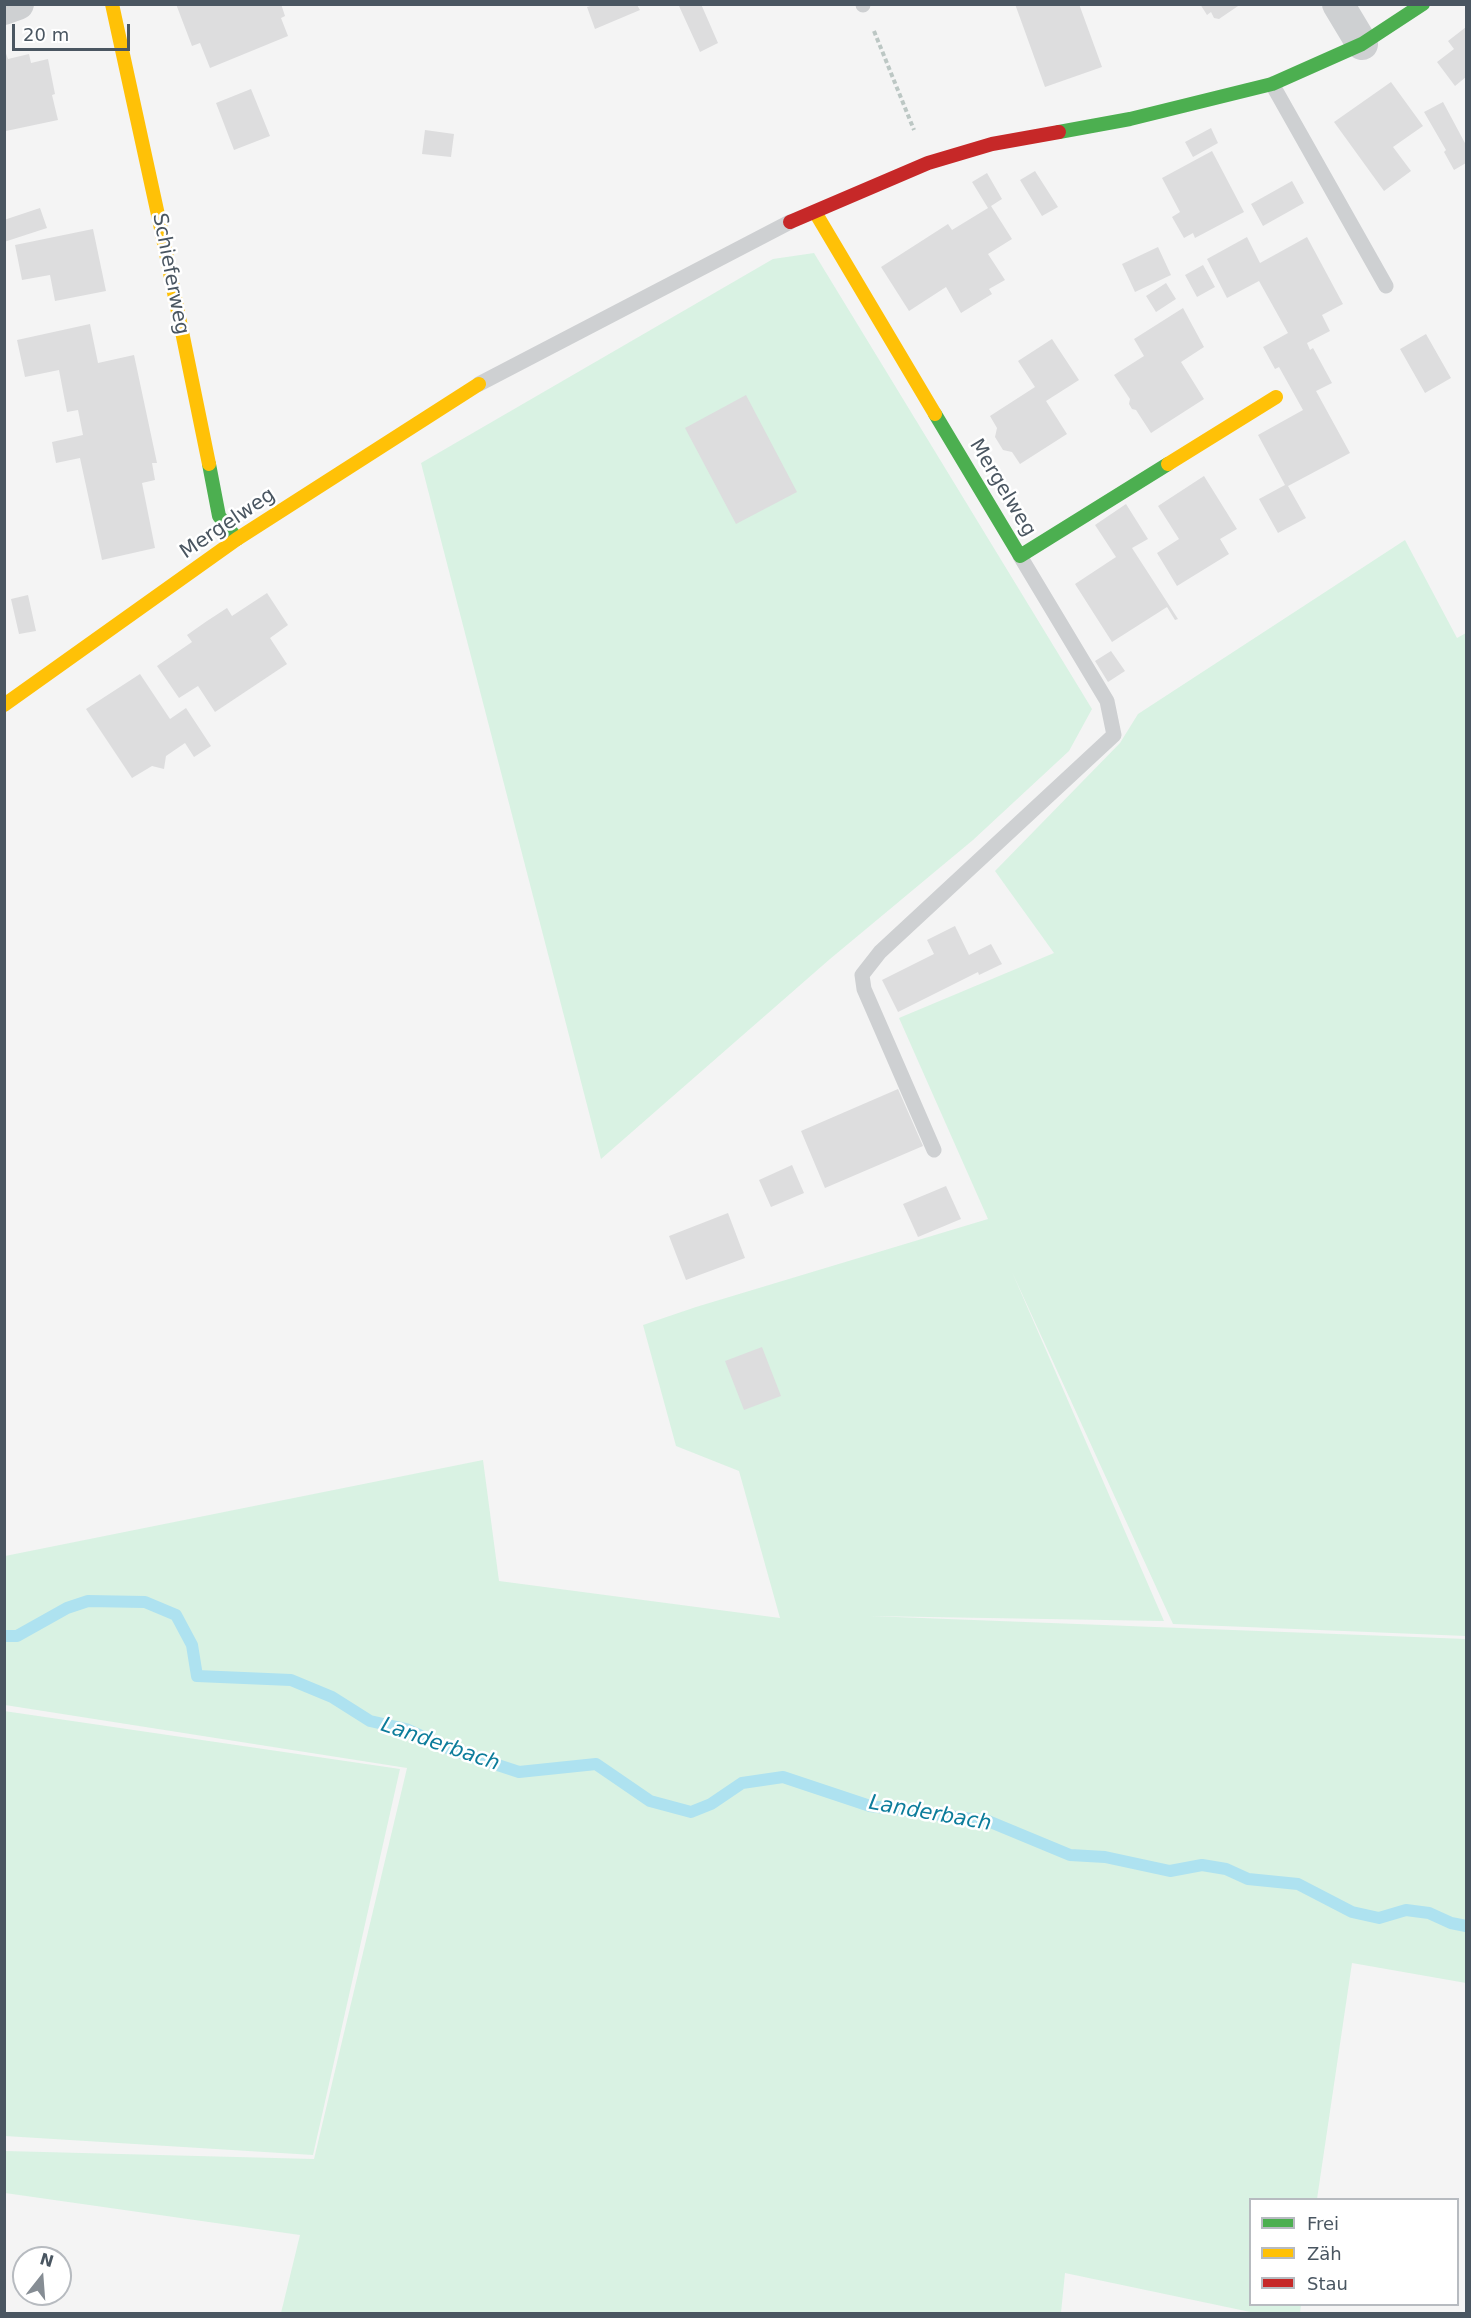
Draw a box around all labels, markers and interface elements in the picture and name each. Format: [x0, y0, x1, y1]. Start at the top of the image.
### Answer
scale bar [15, 12, 134, 50]
text: 20 m [23, 24, 69, 45]
street label: Schieferweg [146, 211, 194, 337]
street label: Mergelweg [964, 435, 1040, 541]
street label: Mergelweg [176, 483, 280, 565]
water label: Landerbach [377, 1713, 503, 1777]
water label: Landerbach [867, 1791, 993, 1837]
legend [1249, 2198, 1459, 2306]
text: Frei [1307, 2213, 1339, 2234]
text: Zäh [1307, 2243, 1342, 2264]
north arrow [12, 2246, 72, 2306]
text: N [38, 2249, 56, 2271]
text: Stau [1307, 2273, 1348, 2294]

